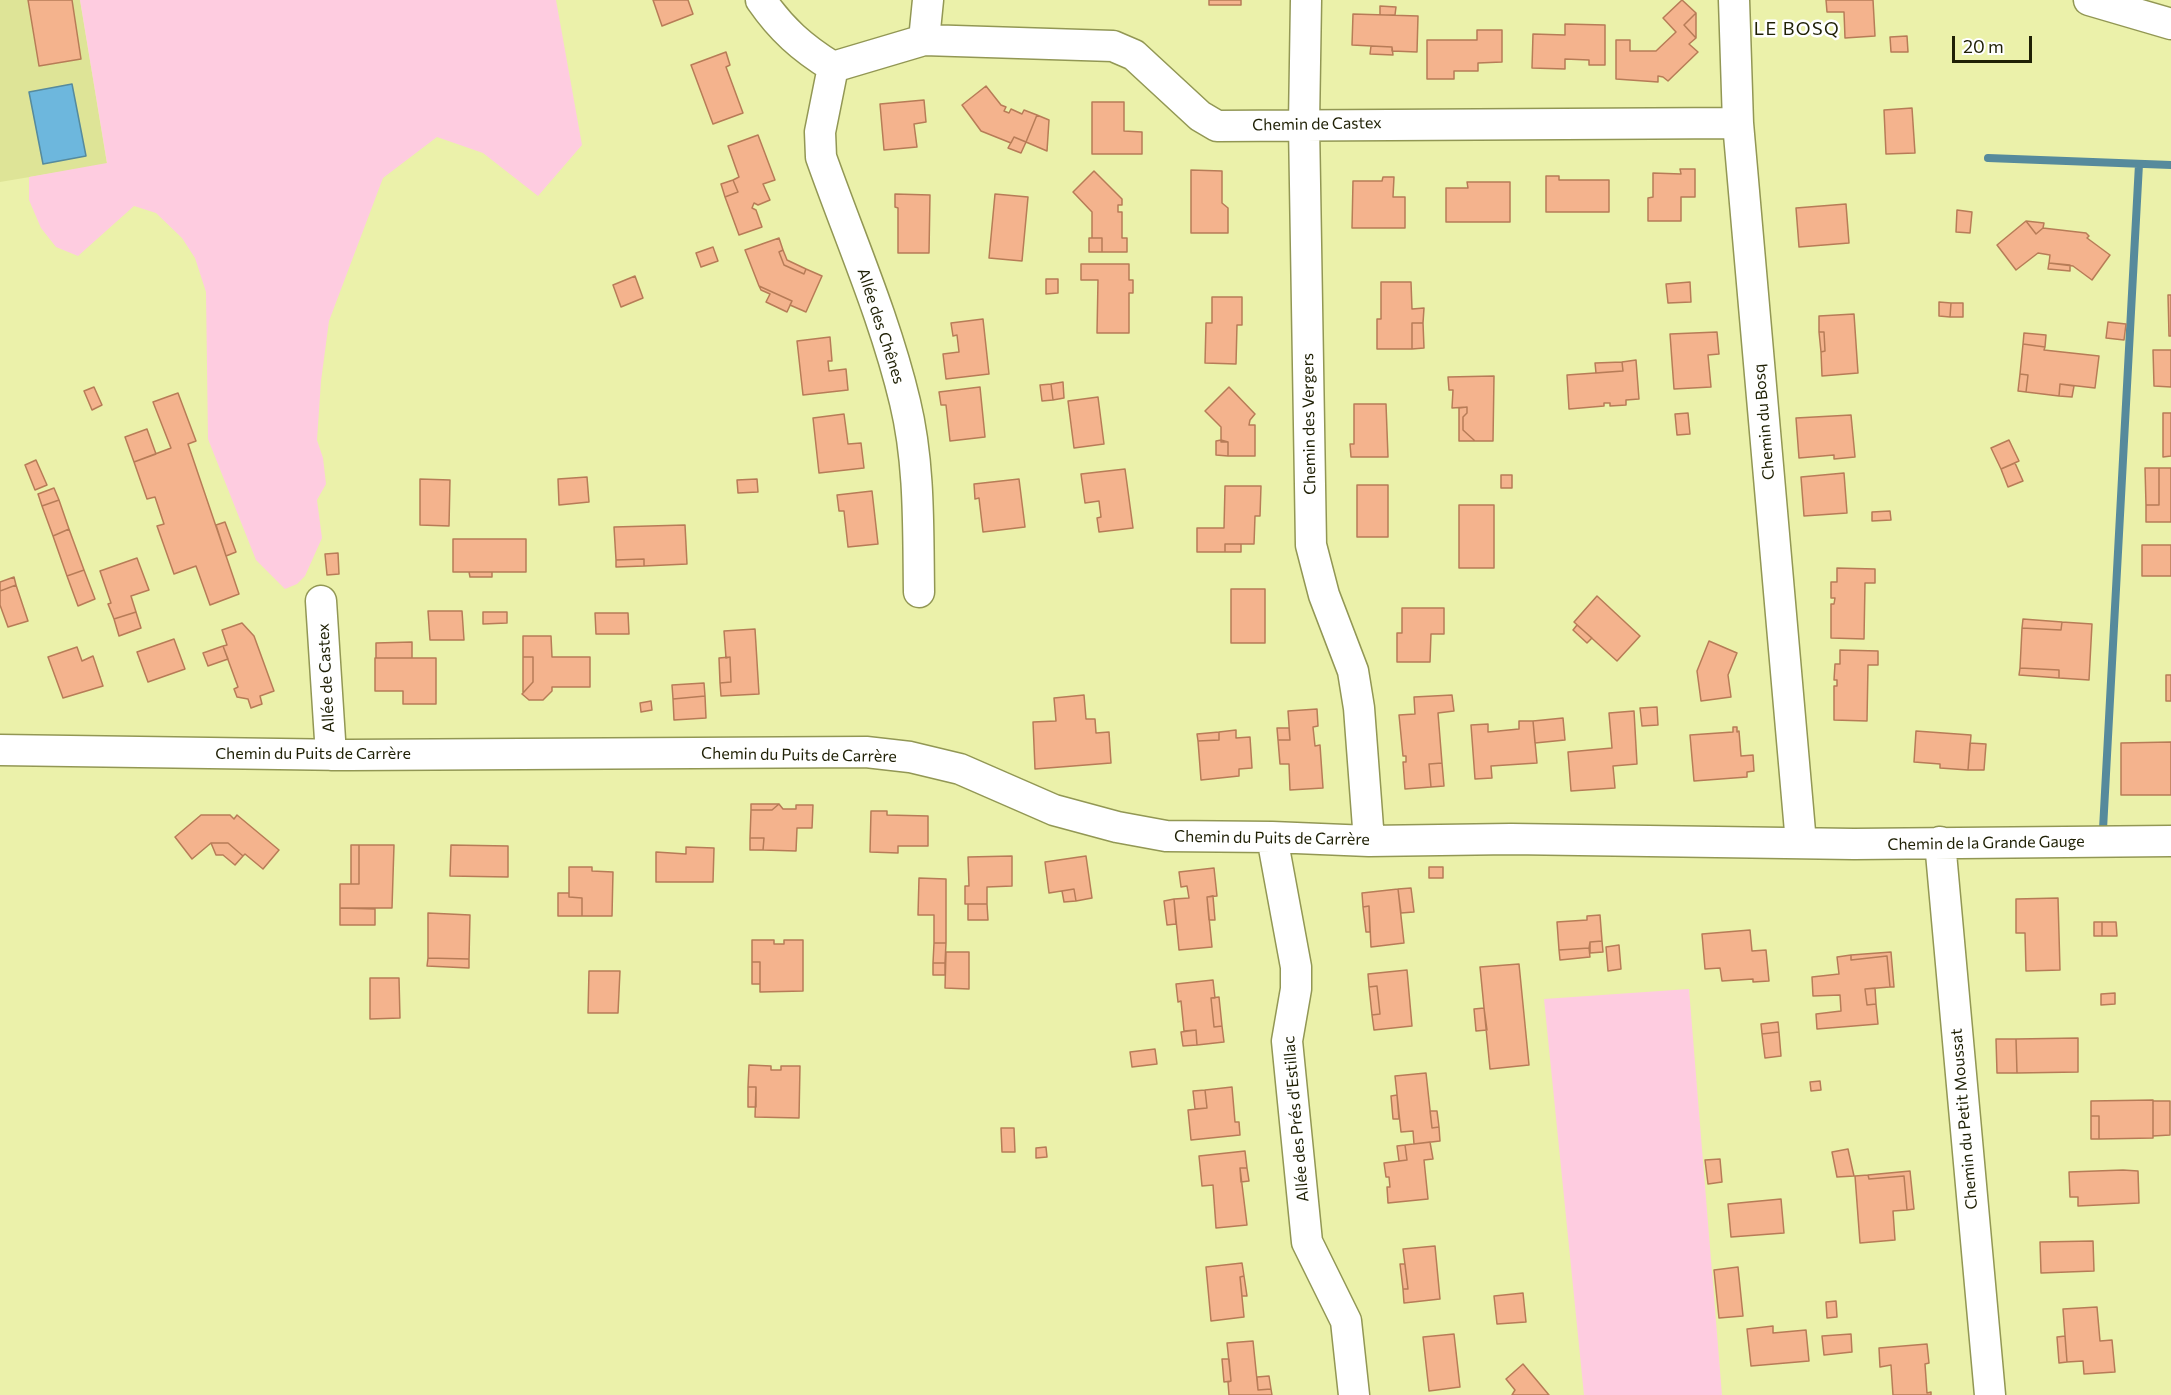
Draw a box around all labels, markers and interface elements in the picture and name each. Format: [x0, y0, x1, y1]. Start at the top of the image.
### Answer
district label: LE BOSQ [1754, 18, 1840, 40]
scale bar [1955, 24, 2034, 62]
text: 20 m [1963, 35, 2004, 57]
street label: Chemin de Castex [1252, 113, 1382, 135]
street label: Allée des Chênes [853, 266, 909, 386]
street label: Chemin des Vergers [1298, 353, 1320, 495]
street label: Chemin du Bosq [1749, 363, 1779, 481]
street label: Allée de Castex [314, 623, 338, 733]
street label: Chemin du Puits de Carrère [215, 744, 411, 764]
street label: Chemin du Puits de Carrère [701, 744, 897, 766]
street label: Chemin du Puits de Carrère [1174, 827, 1370, 849]
street label: Chemin de la Grande Gauge [1887, 832, 2085, 854]
street label: Chemin du Petit Moussat [1947, 1028, 1981, 1210]
street label: Allée des Prés d'Estillac [1279, 1035, 1313, 1203]

